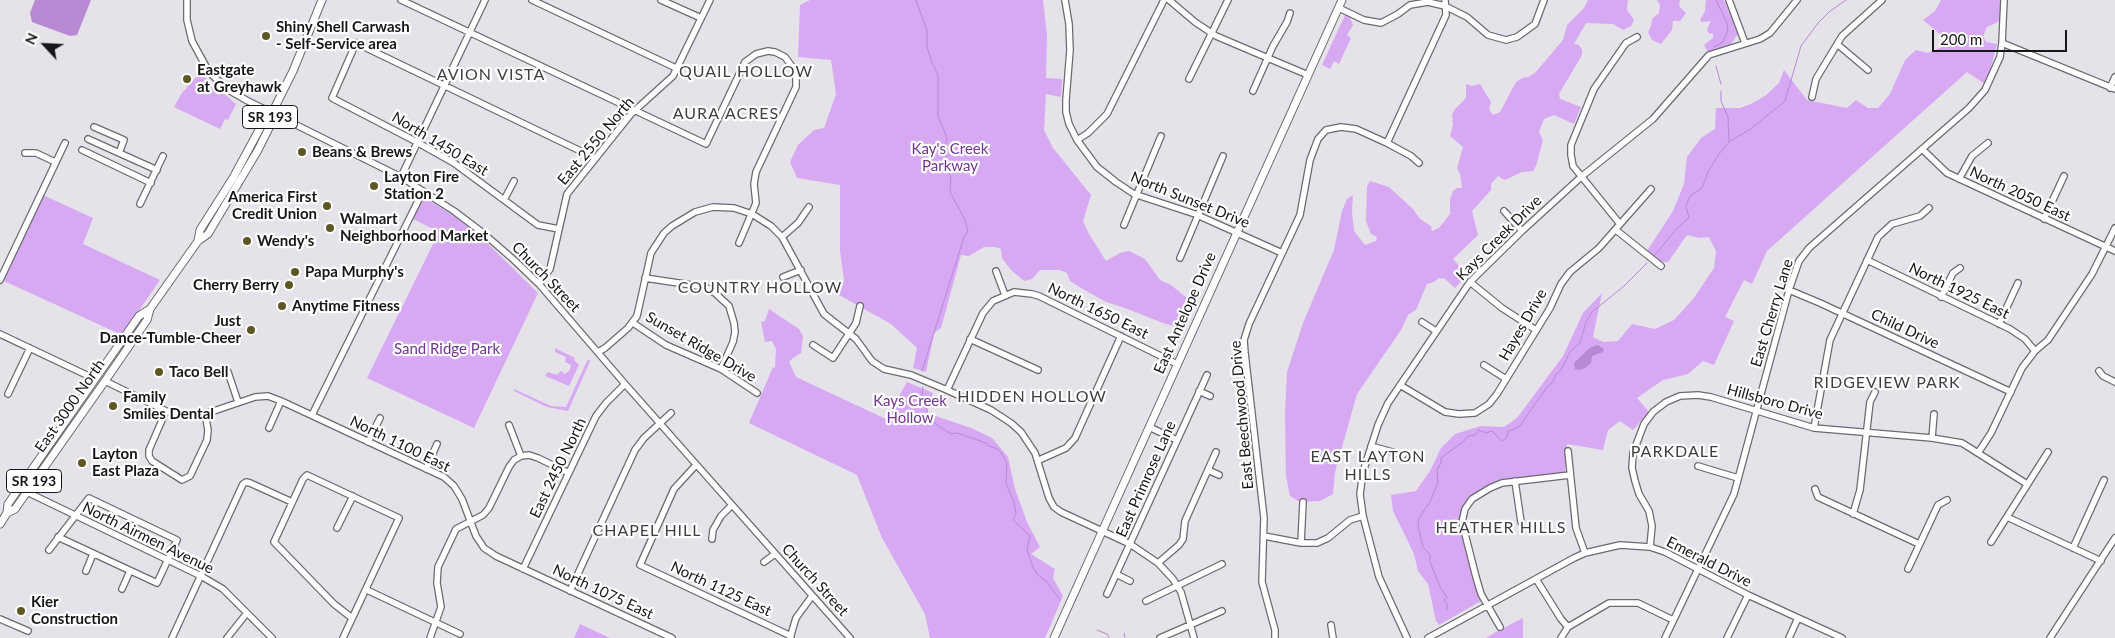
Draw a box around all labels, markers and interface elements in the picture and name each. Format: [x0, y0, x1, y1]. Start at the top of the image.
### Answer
place label: Shiny Shell Carwash - Self-Service area [276, 18, 410, 53]
north arrow [20, 20, 70, 70]
scale bar [1935, 20, 2070, 52]
text: N [21, 30, 41, 47]
marker: Shiny Shell Carwash - Self-Service area [260, 30, 272, 42]
text: 200 m [1940, 30, 1982, 48]
place label: Eastgate at Greyhawk [197, 61, 282, 96]
district label: QUAIL HOLLOW [677, 62, 815, 82]
district label: AVION VISTA [435, 65, 547, 85]
marker: Eastgate at Greyhawk [181, 73, 193, 85]
street label: East 2550 North [554, 93, 638, 189]
district label: AURA ACRES [672, 104, 780, 124]
road number: SR 193 [242, 105, 298, 128]
street label: North 1450 East [389, 108, 491, 180]
park label: Kay's Creek Parkway [912, 140, 988, 175]
place label: Beans & Brews [312, 143, 412, 161]
marker: Beans & Brews [296, 146, 308, 158]
street label: North 2050 East [1967, 163, 2073, 225]
place label: Layton Fire Station 2 [384, 168, 459, 203]
street label: North Sunset Drive [1128, 168, 1252, 232]
marker: Layton Fire Station 2 [368, 180, 380, 192]
place label: America First Credit Union [228, 188, 317, 223]
street label: Kays Creek Drive [1453, 192, 1545, 284]
marker: America First Credit Union [321, 200, 333, 212]
place label: Walmart Neighborhood Market [340, 210, 488, 245]
marker: Walmart Neighborhood Market [324, 222, 336, 234]
place label: Wendy's [257, 232, 314, 250]
marker: Wendy's [241, 235, 253, 247]
street label: Church Street [508, 238, 584, 316]
street label: East Antelope Drive [1150, 249, 1220, 377]
street label: East Cherry Lane [1747, 257, 1797, 369]
street label: North 1925 East [1906, 259, 2012, 323]
place label: Papa Murphy's [305, 263, 404, 281]
marker: Papa Murphy's [289, 266, 301, 278]
place label: Cherry Berry [193, 276, 279, 294]
district label: COUNTRY HOLLOW [676, 278, 844, 298]
marker: Cherry Berry [283, 279, 295, 291]
street label: North 1650 East [1045, 279, 1151, 343]
street label: Hayes Drive [1495, 286, 1551, 364]
place label: Anytime Fitness [292, 297, 400, 315]
marker: Anytime Fitness [276, 300, 288, 312]
street label: Child Drive [1868, 305, 1942, 353]
street label: Sunset Ridge Drive [642, 308, 760, 386]
place label: Just Dance-Tumble-Cheer [99, 312, 241, 347]
marker: Just Dance-Tumble-Cheer [245, 324, 257, 336]
park label: Sand Ridge Park [394, 340, 500, 358]
street label: East Beechwood Drive [1227, 340, 1257, 490]
street label: East 3000 North [31, 356, 109, 456]
place label: Taco Bell [169, 363, 229, 381]
marker: Taco Bell [153, 366, 165, 378]
district label: RIDGEVIEW PARK [1812, 373, 1962, 393]
street label: Hillsboro Drive [1725, 381, 1825, 423]
district label: HIDDEN HOLLOW [956, 387, 1108, 407]
place label: Family Smiles Dental [123, 388, 214, 423]
park label: Kays Creek Hollow [873, 392, 947, 427]
marker: Family Smiles Dental [107, 400, 119, 412]
street label: North 1100 East [347, 412, 453, 476]
street label: East 2450 North [526, 415, 590, 521]
street label: East Primrose Lane [1112, 418, 1180, 540]
district label: PARKDALE [1630, 442, 1720, 462]
place label: Layton East Plaza [92, 445, 159, 480]
district label: EAST LAYTON HILLS [1309, 447, 1427, 485]
marker: Layton East Plaza [76, 457, 88, 469]
road number: SR 193 [6, 470, 62, 492]
street label: North Airmen Avenue [79, 498, 217, 578]
district label: HEATHER HILLS [1434, 518, 1568, 538]
district label: CHAPEL HILL [591, 521, 703, 541]
street label: Emerald Drive [1663, 533, 1755, 591]
street label: Church Street [778, 540, 852, 620]
street label: North 1125 East [668, 558, 774, 620]
street label: North 1075 East [550, 561, 656, 623]
place label: Kier Construction [31, 593, 118, 628]
marker: Kier Construction [15, 605, 27, 617]

